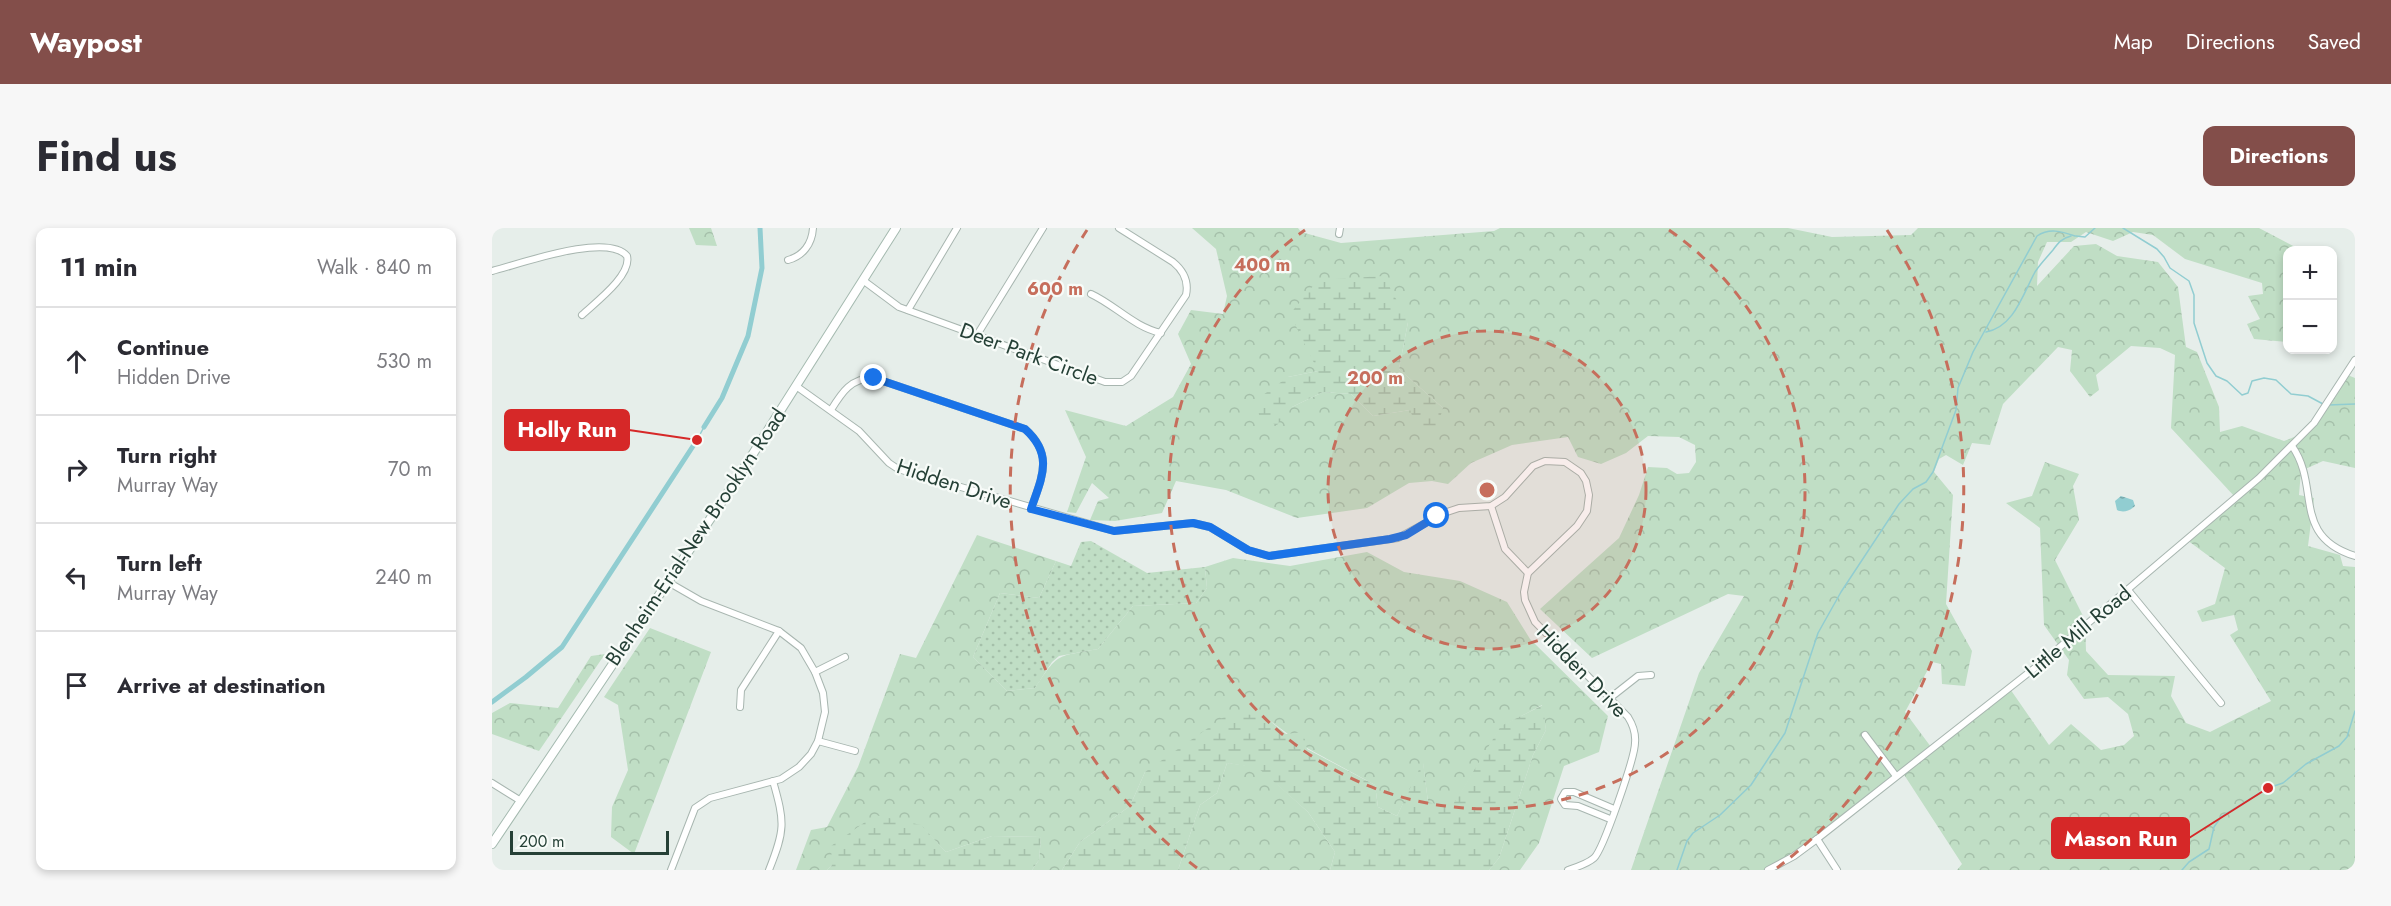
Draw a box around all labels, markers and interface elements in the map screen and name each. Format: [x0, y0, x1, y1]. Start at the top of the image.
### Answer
text: Waypost [30, 22, 142, 63]
text: Map [2114, 27, 2153, 57]
text: Directions [2186, 27, 2275, 57]
text: Saved [2308, 27, 2361, 57]
text: Find us [36, 126, 177, 187]
button: Directions [2203, 126, 2355, 186]
map controls [2283, 246, 2337, 354]
button: + [2283, 246, 2337, 300]
text: 11 min [60, 248, 138, 286]
text: 400 m [1234, 252, 1290, 278]
text: Walk · 840 m [317, 253, 432, 282]
text: 600 m [1027, 276, 1083, 302]
button: − [2283, 300, 2337, 354]
street label: Deer Park Circle [955, 315, 1103, 393]
text: Continue [117, 331, 209, 363]
icon: ahead [60, 345, 93, 378]
text: 530 m [376, 347, 432, 376]
text: Hidden Drive [117, 363, 231, 392]
route end [860, 364, 886, 390]
text: 200 m [1347, 365, 1403, 391]
street label: Blenheim-Erial-New Brooklyn Road [598, 402, 794, 672]
callout: Holly Run [505, 410, 629, 450]
text: Holly Run [517, 413, 617, 445]
text: Turn right [117, 439, 217, 471]
street label: Hidden Drive [893, 451, 1016, 517]
icon: right [60, 453, 93, 486]
text: 70 m [388, 455, 432, 484]
text: Murray Way [117, 471, 218, 500]
centre of rings [1477, 480, 1497, 500]
route start [1423, 502, 1449, 528]
text: Turn left [117, 547, 202, 579]
icon: left [60, 561, 93, 594]
text: 240 m [375, 563, 432, 592]
text: Murray Way [117, 579, 218, 608]
street label: Little Mill Road [2018, 579, 2138, 685]
street label: Hidden Drive [1530, 618, 1634, 724]
icon: arrive [60, 669, 93, 702]
text: Arrive at destination [117, 669, 326, 701]
callout: Mason Run [2052, 818, 2189, 858]
text: Mason Run [2064, 822, 2178, 854]
scale bar [510, 828, 669, 856]
text: 200 m [519, 830, 565, 853]

